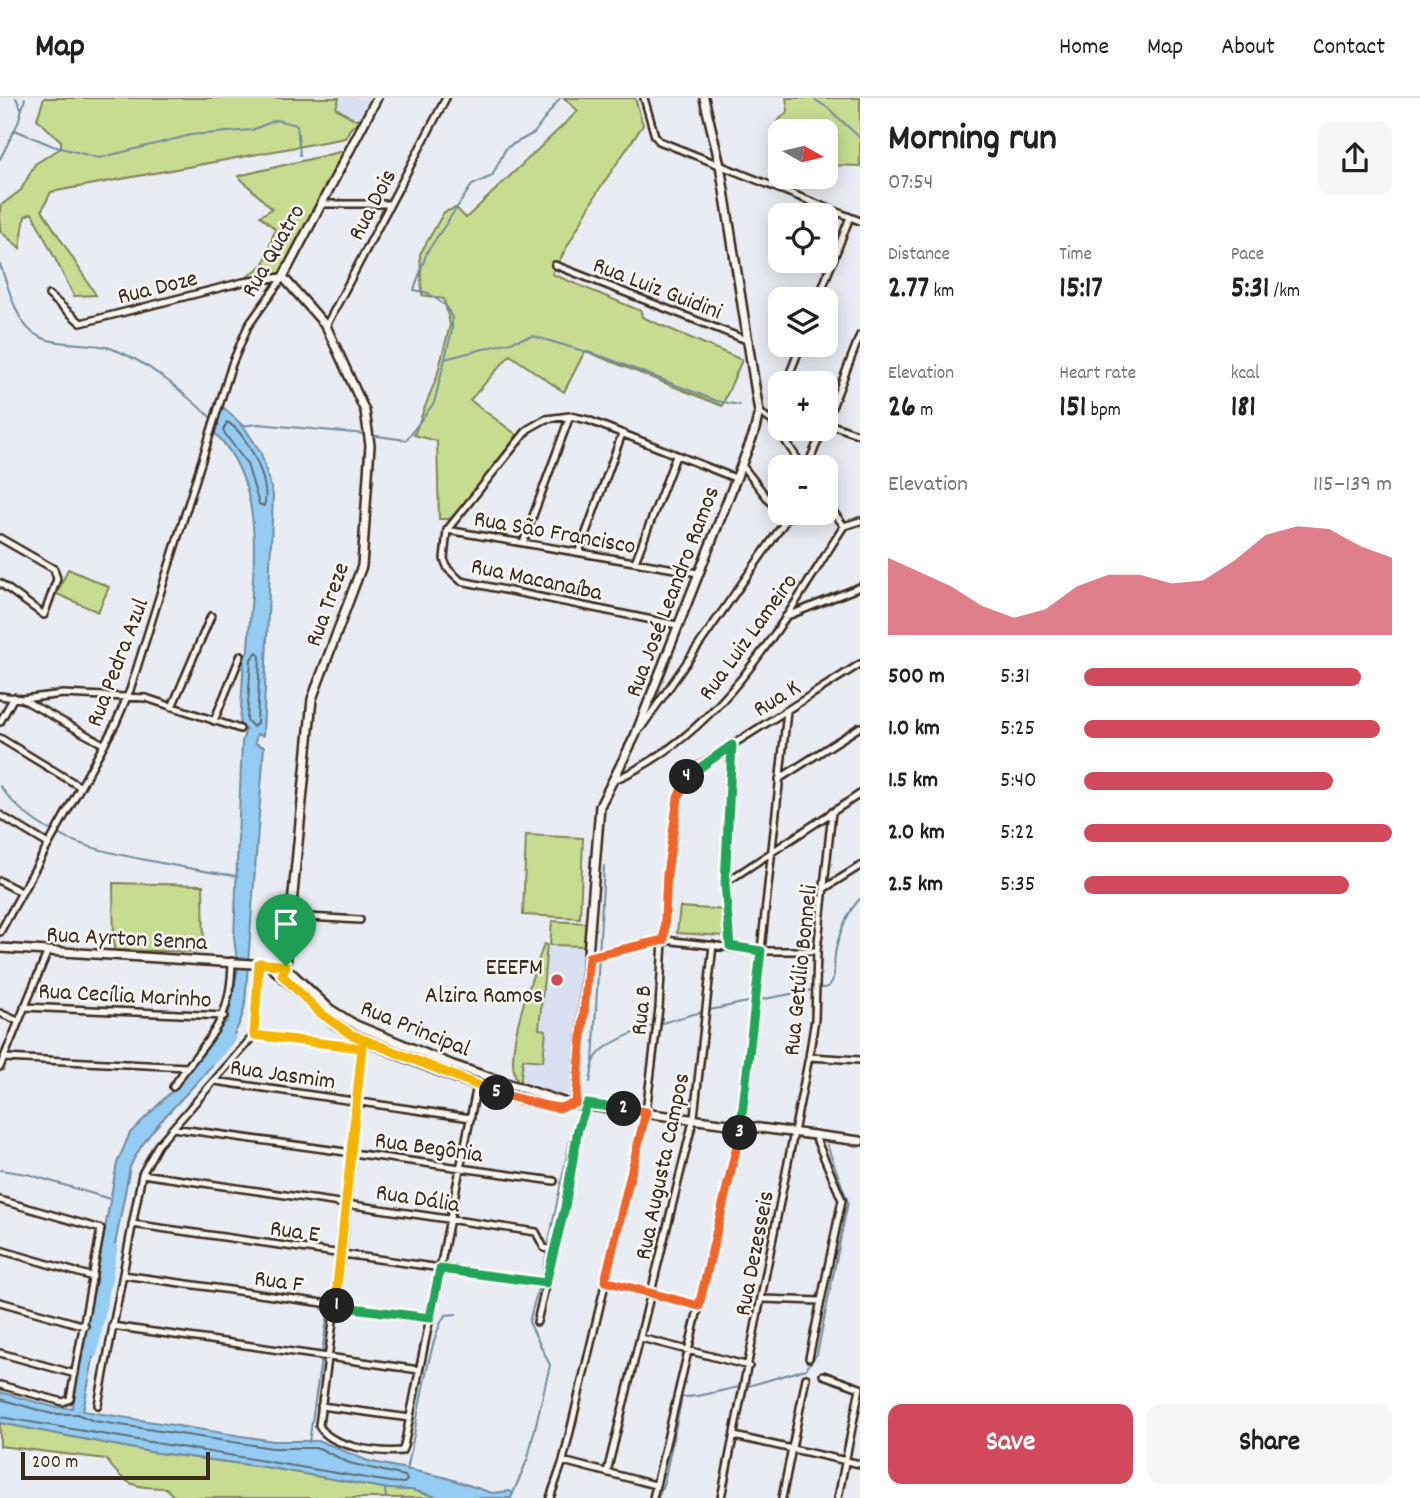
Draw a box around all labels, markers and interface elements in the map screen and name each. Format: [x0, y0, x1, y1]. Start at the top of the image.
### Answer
text: Map [35, 25, 85, 72]
text: Home [1059, 31, 1109, 65]
text: Map [1147, 31, 1183, 65]
text: About [1221, 31, 1275, 65]
text: Contact [1313, 31, 1385, 65]
text: Morning run [888, 113, 1057, 168]
north arrow [768, 119, 838, 189]
map controls [768, 119, 838, 525]
button: share [1318, 121, 1392, 195]
street label: Rua Dois [341, 164, 407, 247]
text: 07:54 [888, 167, 933, 200]
street label: Rua Quatro [234, 198, 315, 305]
button: locate [768, 203, 838, 273]
text: Distance [888, 242, 950, 269]
text: Time [1059, 242, 1092, 269]
text: Pace [1231, 242, 1264, 269]
street label: Rua Luiz Guidini [587, 250, 726, 330]
street label: Rua Doze [114, 263, 201, 315]
text: 2.77 [888, 269, 929, 312]
text: 15:17 [1059, 269, 1103, 312]
text: 5:31 [1231, 269, 1269, 312]
text: km [929, 279, 954, 306]
text: /km [1269, 279, 1300, 306]
button: layers [768, 287, 838, 357]
text: Elevation [888, 361, 954, 388]
text: Heart rate [1059, 361, 1136, 388]
text: kcal [1231, 361, 1260, 388]
button: + [768, 371, 838, 441]
text: 26 [888, 388, 916, 431]
text: 151 [1059, 388, 1086, 431]
text: 181 [1231, 388, 1256, 431]
text: m [916, 398, 933, 425]
text: bpm [1086, 398, 1121, 425]
button: − [768, 455, 838, 525]
text: Elevation [888, 469, 968, 502]
text: 115–139 m [1313, 469, 1392, 502]
street label: Rua José Leandro Ramos [618, 482, 730, 702]
street label: Rua São Francisco [471, 503, 638, 565]
street label: Rua Macanaíba [468, 550, 606, 612]
street label: Rua Treze [298, 558, 360, 652]
street label: Rua Luiz Lameiro [692, 567, 807, 708]
street label: Rua Pedra Azul [79, 593, 159, 732]
text: 500 m [888, 661, 945, 694]
text: 5:31 [1000, 661, 1030, 694]
street label: Rua K [747, 672, 808, 727]
text: 1.0 km [888, 713, 940, 746]
text: 5:25 [1000, 713, 1035, 746]
pin: 4 [670, 760, 704, 794]
text: 4 [683, 763, 690, 790]
text: 1.5 km [888, 765, 938, 798]
text: 5:40 [1000, 765, 1037, 798]
text: 2.0 km [888, 817, 945, 850]
text: 5:22 [1000, 817, 1035, 850]
text: 2.5 km [888, 869, 943, 902]
text: 5:35 [1000, 869, 1035, 902]
street label: Rua Getúlio Bonneli [776, 883, 828, 1058]
pin [256, 894, 316, 966]
icon: arrive [267, 905, 305, 943]
street label: Rua Ayrton Senna [45, 919, 209, 961]
place label: EEEFM Alzira Ramos [425, 952, 543, 1014]
marker: EEEFM Alzira Ramos [549, 972, 565, 988]
street label: Rua Cecília Marinho [37, 975, 212, 1019]
street label: Rua B [623, 984, 663, 1037]
street label: Rua Principal [355, 992, 475, 1067]
street label: Rua Jasmim [228, 1052, 338, 1100]
street label: Rua Augusta Campos [628, 1070, 700, 1263]
pin: 5 [480, 1076, 514, 1110]
text: 5 [492, 1079, 501, 1106]
pin: 2 [606, 1091, 642, 1126]
text: 2 [619, 1095, 628, 1122]
pin: 3 [722, 1116, 758, 1150]
text: 3 [735, 1119, 744, 1146]
street label: Rua Begônia [372, 1125, 485, 1173]
street label: Rua Dália [373, 1177, 463, 1223]
street label: Rua Dezesseis [727, 1188, 785, 1319]
street label: Rua E [268, 1213, 322, 1253]
street label: Rua F [252, 1263, 306, 1303]
pin: 1 [320, 1288, 354, 1324]
text: 1 [334, 1292, 339, 1319]
button: Save [888, 1404, 1133, 1484]
button: Share [1147, 1404, 1392, 1484]
scale bar [21, 1449, 210, 1481]
text: 200 m [32, 1450, 78, 1477]

